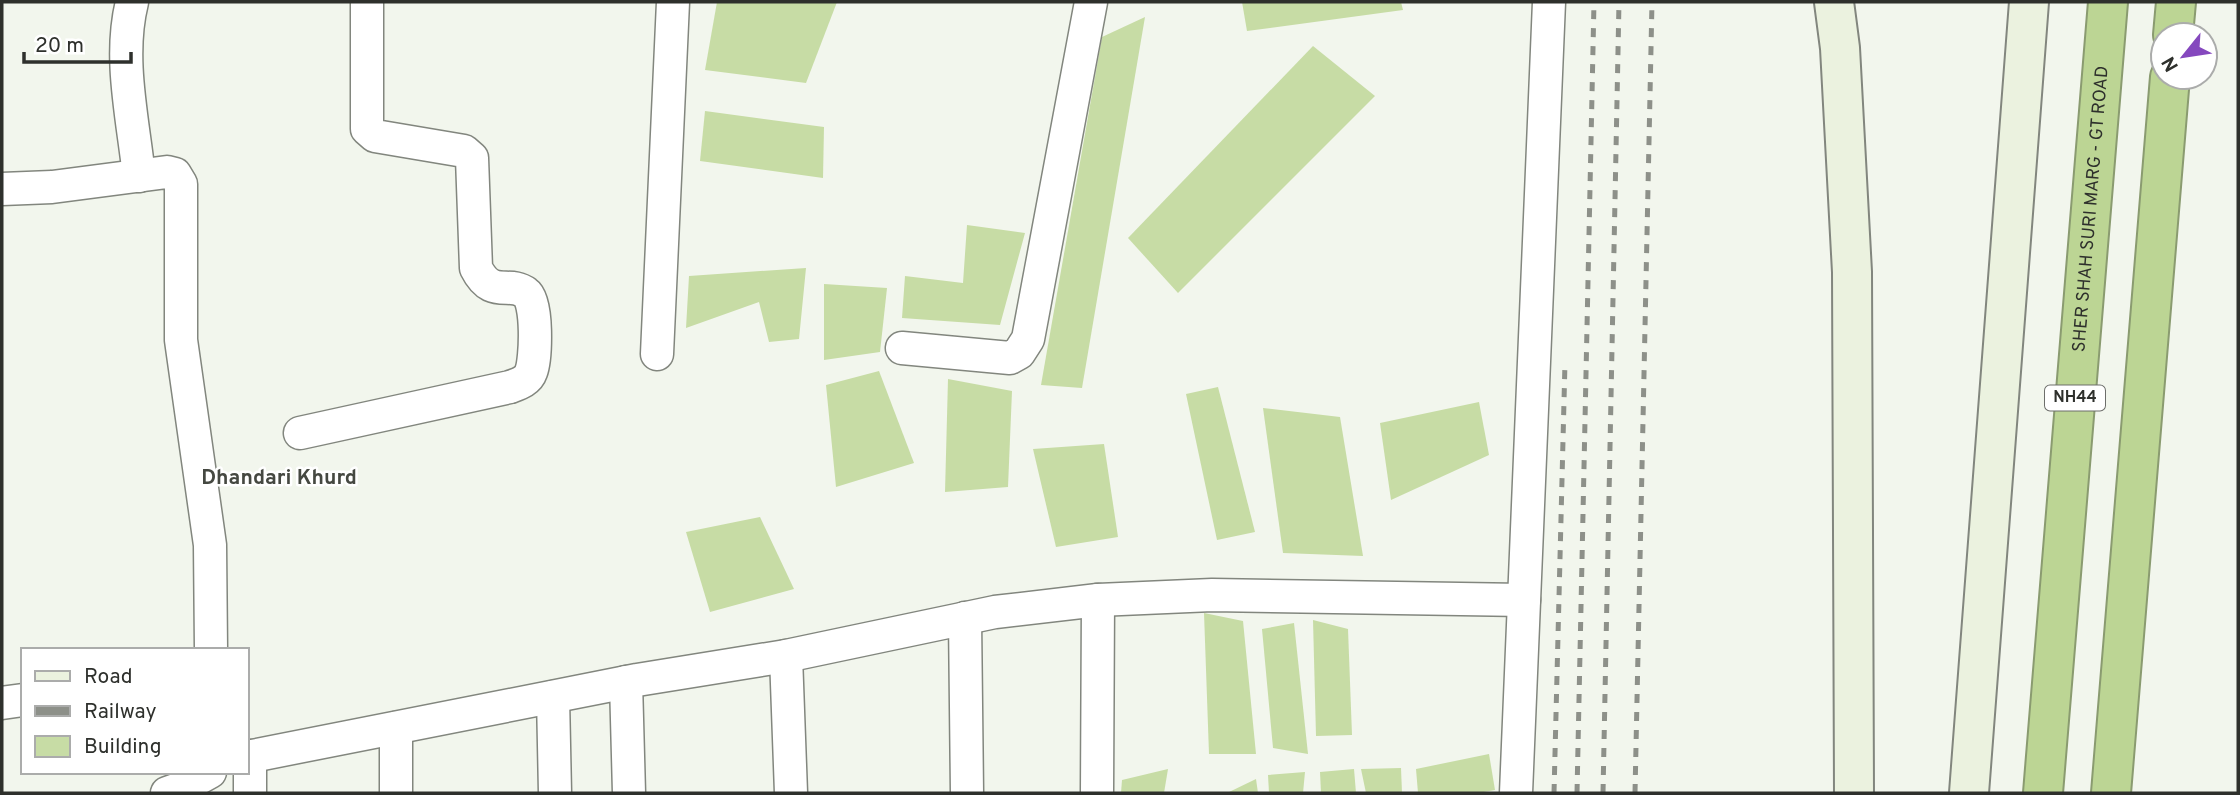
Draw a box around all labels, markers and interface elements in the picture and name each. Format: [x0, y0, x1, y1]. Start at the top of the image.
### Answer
scale bar [24, 21, 131, 65]
north arrow [2149, 21, 2219, 91]
text: 20 m [35, 33, 84, 60]
text: N [2157, 52, 2185, 75]
street label: SHER SHAH SURI MARG - GT ROAD [2068, 65, 2114, 353]
road number: NH44 [2045, 386, 2105, 410]
district label: Dhandari Khurd [201, 465, 357, 492]
legend [21, 648, 248, 774]
text: Road [84, 664, 133, 691]
text: Railway [84, 699, 157, 726]
text: Building [84, 734, 162, 761]

